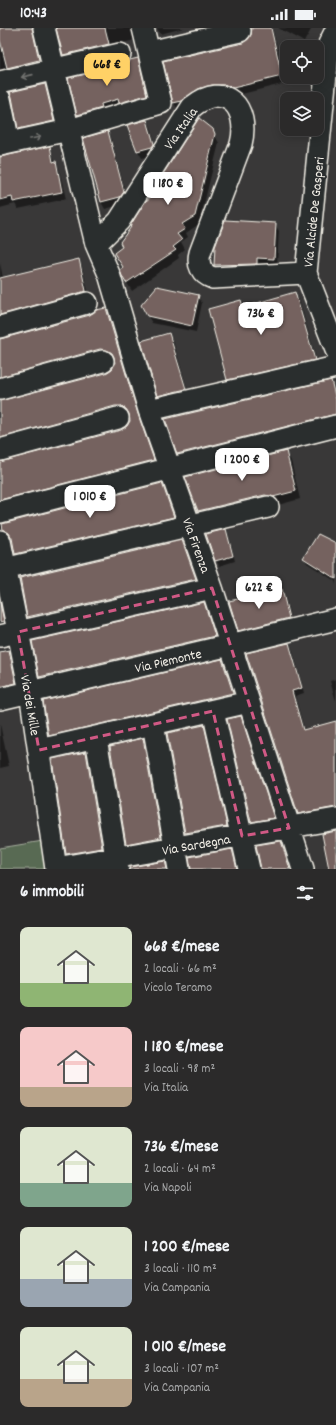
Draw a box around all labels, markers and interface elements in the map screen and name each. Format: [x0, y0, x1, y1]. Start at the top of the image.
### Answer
text: 10:43 [20, 3, 47, 25]
map controls [280, 40, 324, 136]
button: locate [280, 40, 324, 84]
pin: 668 € [79, 53, 135, 87]
text: 668 € [93, 56, 121, 75]
one-way arrow [21, 72, 34, 80]
button: layers [280, 92, 324, 136]
street label: Via Italia [160, 104, 204, 154]
one-way arrow [28, 133, 41, 141]
street label: Via Alcide De Gasperi [299, 156, 331, 268]
pin: 1 180 € [131, 172, 205, 206]
text: 1 180 € [152, 175, 184, 194]
pin: 736 € [233, 302, 289, 336]
text: 736 € [247, 305, 275, 324]
pin: 1 200 € [205, 448, 279, 482]
text: 1 200 € [224, 451, 260, 470]
pin: 1 010 € [53, 485, 127, 519]
text: 1 010 € [73, 488, 107, 507]
street label: Via Firenza [176, 515, 215, 577]
pin: 622 € [231, 576, 287, 610]
text: 622 € [245, 579, 273, 598]
street label: Via Piemonte [133, 645, 204, 679]
street label: Via dei Mille [14, 673, 44, 737]
street label: Via Sardegna [161, 830, 232, 862]
text: 6 immobili [20, 881, 84, 905]
icon: filters [294, 882, 316, 904]
text: 668 €/mese [144, 936, 220, 960]
icon: home [52, 943, 100, 991]
text: 2 locali · 66 m² [144, 960, 217, 979]
text: Vicolo Teramo [144, 979, 212, 998]
text: 1 180 €/mese [144, 1036, 223, 1060]
icon: home [52, 1043, 100, 1091]
text: 3 locali · 98 m² [144, 1060, 215, 1079]
text: Via Italia [144, 1079, 188, 1098]
text: 736 €/mese [144, 1136, 218, 1160]
icon: home [52, 1143, 100, 1191]
text: 2 locali · 64 m² [144, 1160, 216, 1179]
text: Via Napoli [144, 1179, 191, 1198]
text: 1 200 €/mese [144, 1236, 230, 1260]
icon: home [52, 1243, 100, 1291]
text: 3 locali · 110 m² [144, 1260, 217, 1279]
text: Via Campania [144, 1279, 210, 1298]
text: 1 010 €/mese [144, 1336, 226, 1360]
icon: home [52, 1343, 100, 1391]
text: 3 locali · 107 m² [144, 1360, 219, 1379]
text: Via Campania [144, 1379, 210, 1398]

